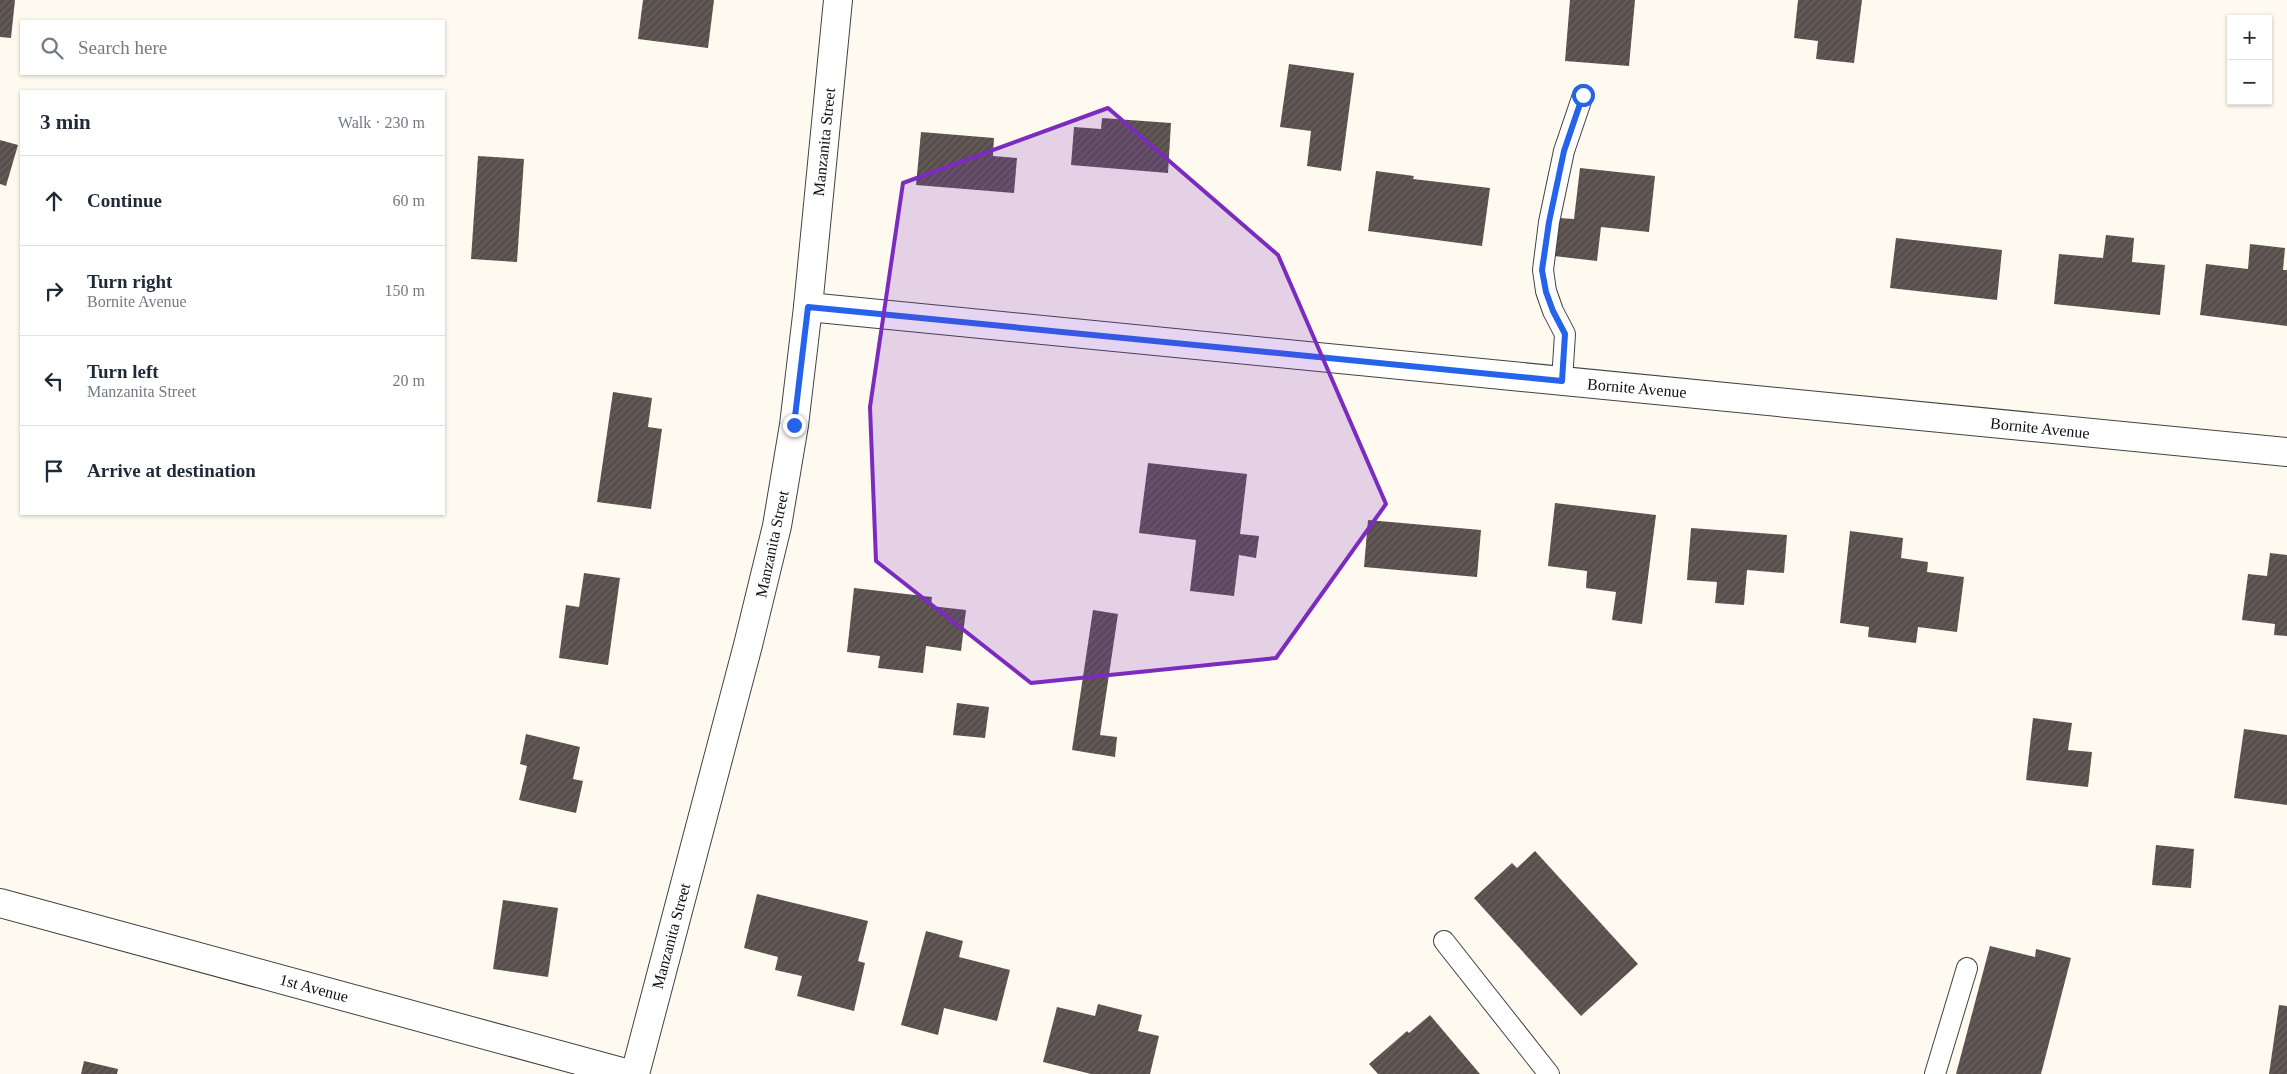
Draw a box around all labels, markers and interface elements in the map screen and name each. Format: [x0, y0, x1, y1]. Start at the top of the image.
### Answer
map controls [2227, 15, 2272, 105]
button: + [2227, 15, 2272, 60]
search box [20, 20, 445, 75]
icon: search [38, 34, 66, 62]
text: Search here [78, 37, 167, 58]
button: − [2227, 60, 2272, 105]
route start [1572, 84, 1595, 107]
street label: Manzanita Street [810, 86, 838, 197]
text: 3 min [40, 110, 91, 134]
text: Walk · 230 m [338, 114, 425, 131]
icon: ahead [40, 187, 68, 215]
text: Continue [87, 190, 162, 211]
text: 60 m [393, 192, 425, 209]
text: Turn right [87, 271, 172, 292]
icon: right [40, 277, 68, 305]
text: 150 m [385, 282, 425, 299]
text: Bornite Avenue [87, 293, 187, 310]
text: Turn left [87, 361, 159, 382]
icon: left [40, 367, 68, 395]
text: 20 m [393, 372, 425, 389]
street label: Bornite Avenue [1587, 375, 1687, 401]
text: Manzanita Street [87, 383, 196, 400]
route end [783, 414, 806, 437]
street label: Bornite Avenue [1990, 414, 2090, 442]
icon: arrive [40, 457, 68, 485]
text: Arrive at destination [87, 460, 256, 481]
street label: Manzanita Street [752, 488, 792, 599]
street label: Manzanita Street [649, 881, 693, 991]
street label: 1st Avenue [278, 971, 350, 1005]

